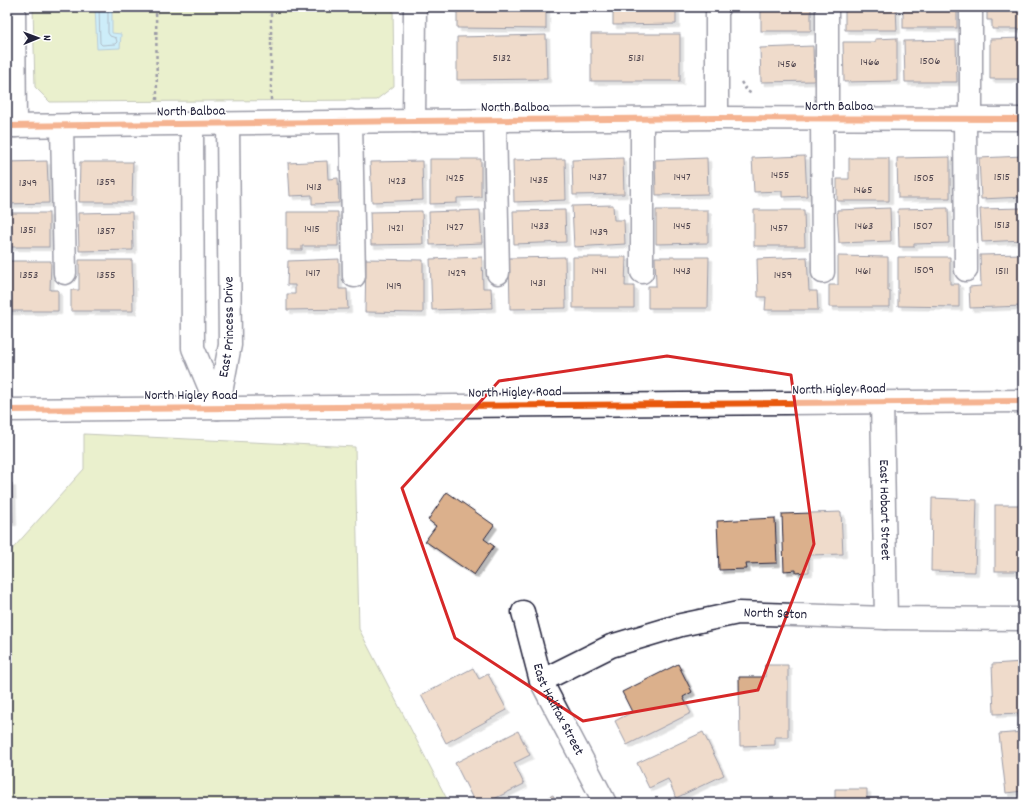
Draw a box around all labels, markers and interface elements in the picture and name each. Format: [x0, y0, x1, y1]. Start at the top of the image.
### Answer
north arrow [18, 18, 58, 58]
text: N [38, 35, 54, 41]
house number: 5132 [493, 50, 511, 67]
house number: 5131 [628, 50, 644, 67]
house number: 1506 [920, 53, 940, 70]
house number: 1466 [860, 54, 880, 71]
house number: 1456 [777, 56, 797, 73]
street label: North Balboa [805, 97, 874, 117]
street label: North Balboa [481, 98, 550, 118]
street label: North Balboa [157, 101, 226, 123]
house number: 1455 [771, 167, 789, 184]
house number: 1437 [589, 169, 607, 186]
house number: 1447 [673, 169, 691, 186]
house number: 1515 [994, 169, 1010, 186]
house number: 1425 [446, 170, 464, 187]
house number: 1505 [914, 170, 934, 187]
house number: 1435 [530, 172, 548, 189]
house number: 1423 [388, 173, 406, 190]
house number: 1359 [96, 174, 116, 191]
house number: 1349 [19, 175, 37, 192]
house number: 1413 [306, 179, 322, 196]
house number: 1465 [853, 182, 873, 199]
house number: 1513 [994, 217, 1010, 234]
house number: 1433 [531, 218, 549, 235]
house number: 1445 [673, 218, 691, 235]
house number: 1463 [855, 218, 873, 235]
house number: 1507 [913, 218, 933, 235]
house number: 1427 [446, 219, 464, 236]
house number: 1421 [388, 220, 404, 237]
house number: 1457 [770, 220, 788, 237]
house number: 1415 [304, 221, 320, 238]
house number: 1351 [20, 222, 36, 239]
house number: 1357 [97, 223, 115, 240]
house number: 1439 [590, 224, 608, 241]
house number: 1509 [914, 262, 934, 279]
house number: 1441 [591, 263, 607, 280]
house number: 1443 [673, 263, 691, 280]
house number: 1461 [855, 263, 871, 280]
house number: 1511 [995, 263, 1009, 280]
house number: 1417 [306, 265, 321, 282]
house number: 1429 [448, 265, 466, 282]
house number: 1353 [20, 267, 38, 284]
house number: 1355 [96, 267, 116, 284]
house number: 1459 [774, 267, 792, 284]
house number: 1431 [530, 275, 546, 292]
street label: East Princess Drive [214, 276, 240, 379]
house number: 1419 [386, 278, 402, 295]
street label: North Higley Road [792, 379, 886, 401]
street label: North Higley Road [468, 382, 562, 404]
street label: North Higley Road [144, 386, 238, 406]
street label: East Hobart Street [873, 459, 895, 561]
street label: North Seton [743, 603, 807, 625]
street label: East Halifax Street [527, 661, 588, 759]

